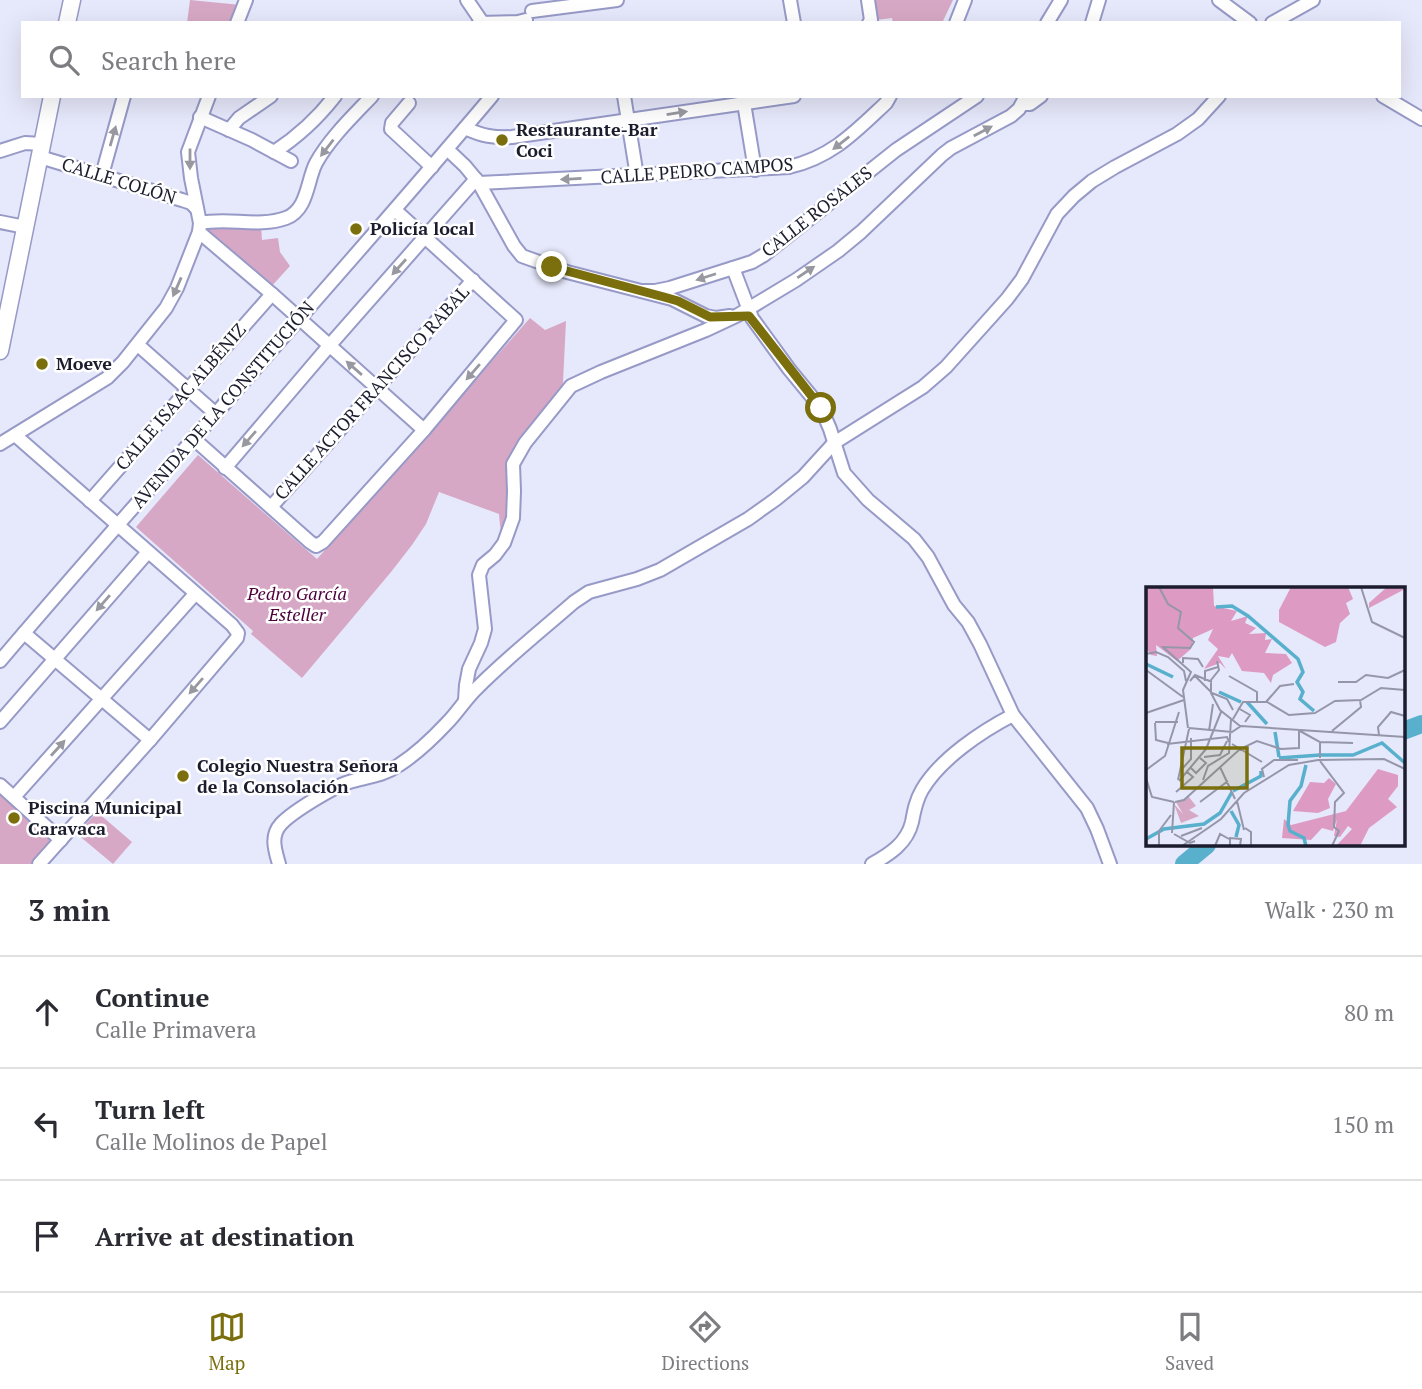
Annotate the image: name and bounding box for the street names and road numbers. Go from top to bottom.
street label: CALLE COLÓN [59,151,179,209]
street label: CALLE PEDRO CAMPOS [600,151,794,189]
street label: CALLE ROSALES [756,160,877,262]
street label: CALLE ACTOR FRANCISCO RABAL [269,280,474,504]
street label: AVENIDA DE LA CONSTITUCIÓN [126,296,319,513]
street label: CALLE ISAAC ALBÉNIZ [110,318,251,475]

